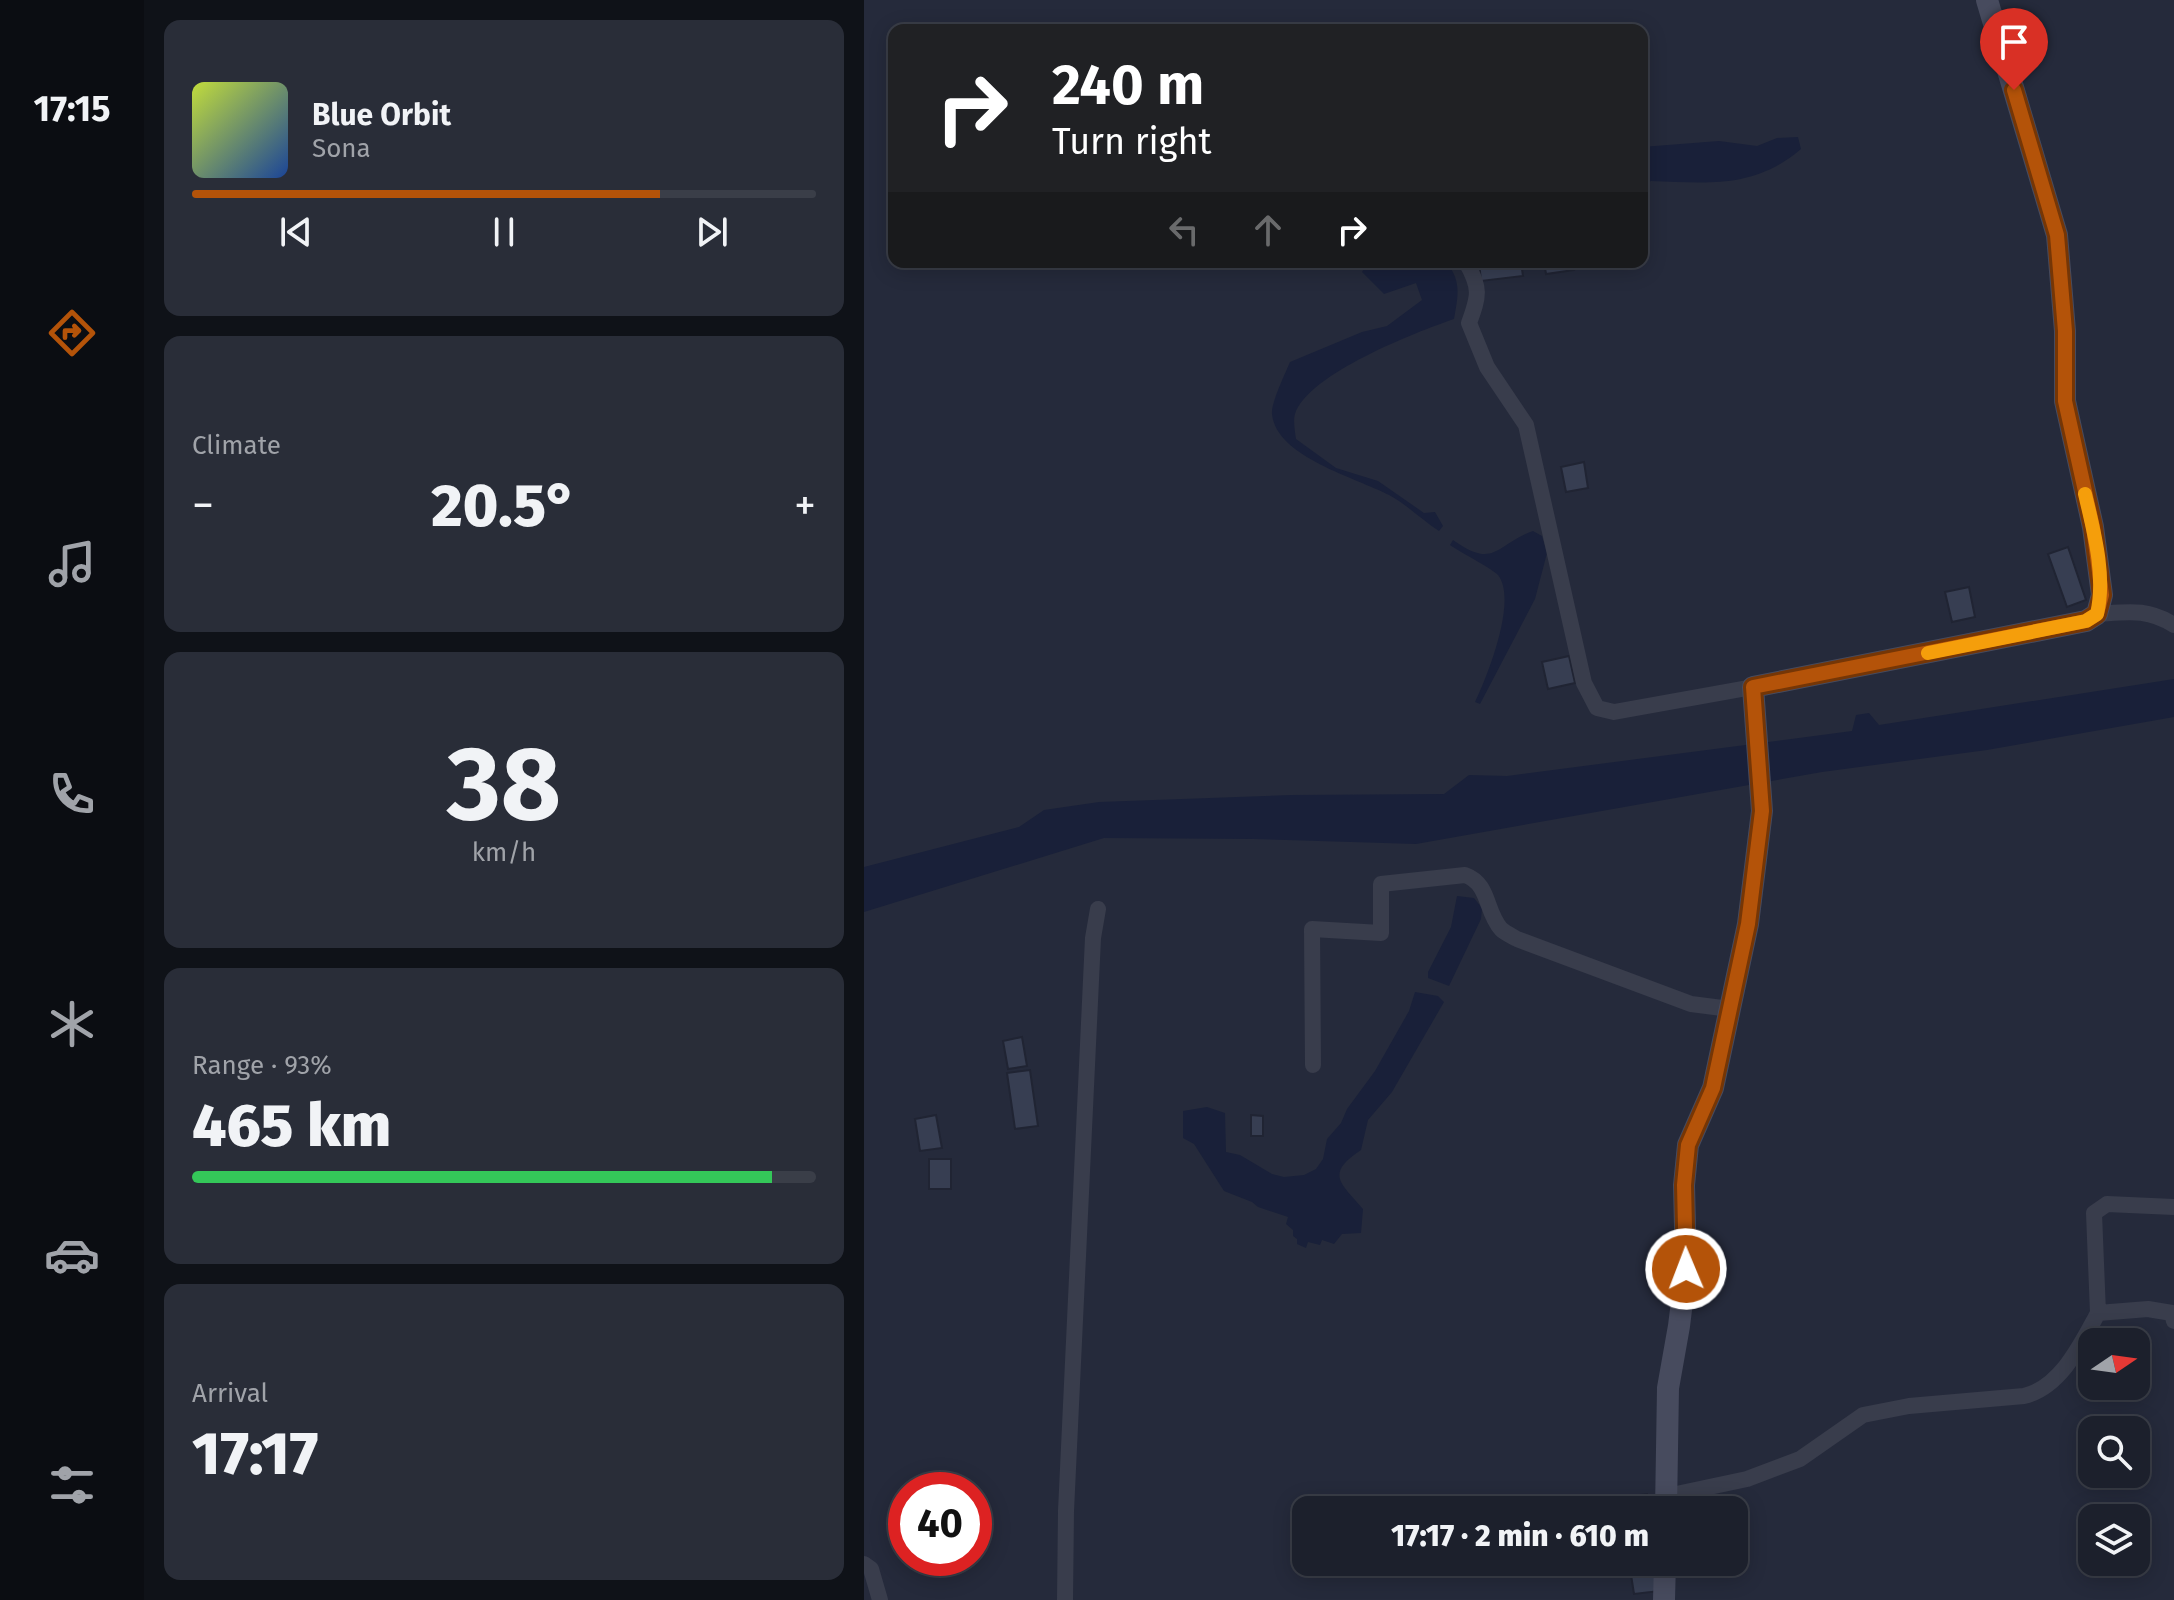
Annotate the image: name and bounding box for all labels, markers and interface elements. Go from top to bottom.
pin [1980,8,2048,90]
icon: arrive [1992,20,2036,64]
text: 240 m [1052,52,1204,119]
icon: right [920,56,1024,160]
text: 17:15 [34,87,110,131]
text: Blue Orbit [312,97,451,133]
text: Turn right [1052,120,1212,164]
text: Sona [312,133,371,164]
icon: left [1162,208,1206,252]
icon: ahead [1246,208,1290,252]
icon: right [1330,208,1374,252]
icon: previous [274,210,318,254]
icon: pause [482,210,526,254]
icon: next [690,210,734,254]
icon: directions [44,305,100,361]
text: Climate [192,430,281,461]
text: 20.5° [431,470,577,542]
text: − [192,479,214,532]
text: + [794,479,816,532]
icon: music [44,536,100,592]
text: 38 [447,722,561,847]
icon: phone [44,766,100,822]
text: km/h [472,837,536,868]
icon: climate [44,996,100,1052]
text: Range · 93% [192,1050,332,1081]
text: 465 km [192,1090,391,1162]
icon: car [44,1227,100,1283]
position arrow [1644,1227,1728,1311]
north arrow [2078,1328,2150,1400]
map controls [2078,1328,2150,1576]
text: Arrival [192,1378,268,1409]
button: search [2078,1416,2150,1488]
text: 17:17 [192,1418,318,1490]
icon: filters [44,1457,100,1513]
speed limit sign: 40 [888,1472,992,1576]
button: layers [2078,1504,2150,1576]
text: 17:17 · 2 min · 610 m [1391,1518,1649,1554]

